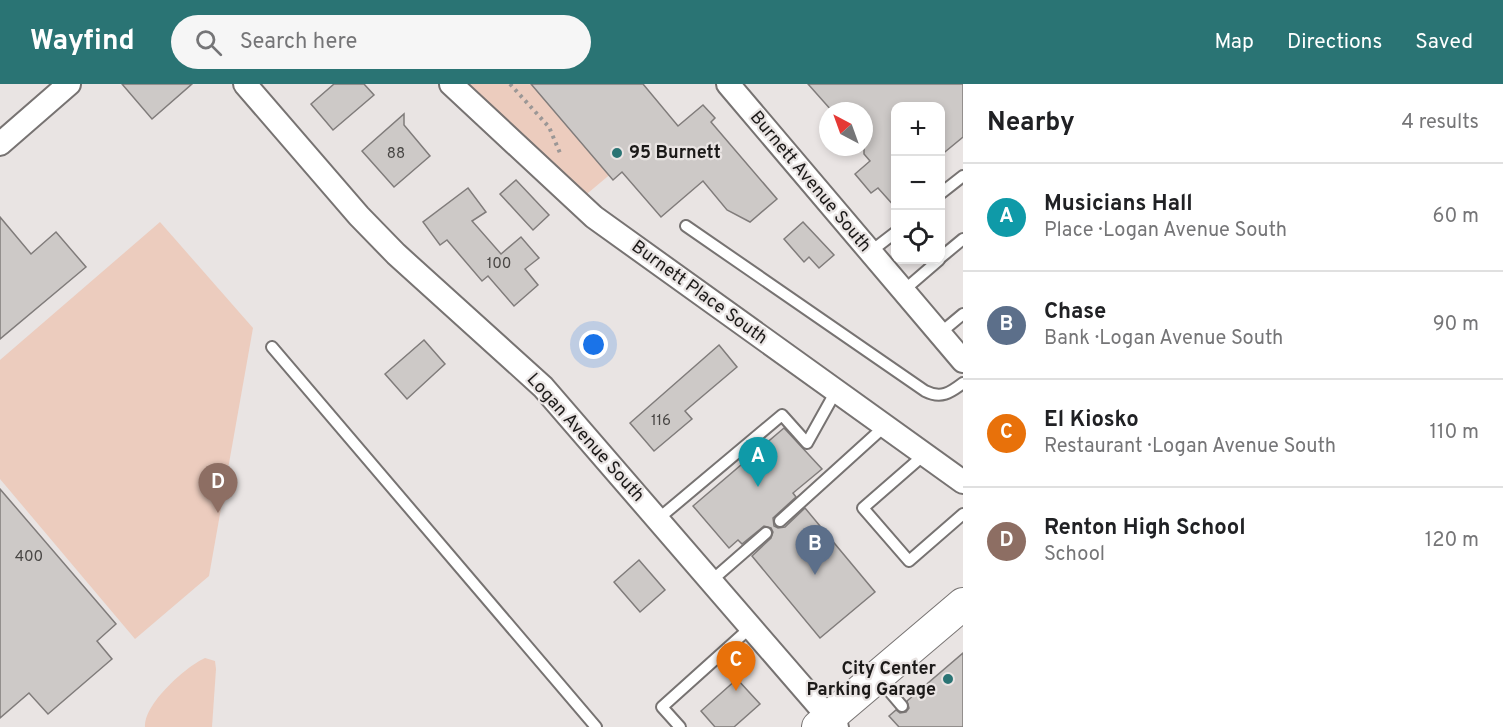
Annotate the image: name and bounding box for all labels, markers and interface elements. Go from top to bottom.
search box [171,15,591,69]
text: Wayfind [30,24,135,60]
icon: search [192,26,225,59]
text: Search here [240,29,357,56]
text: Map [1214,29,1254,56]
text: Directions [1287,29,1382,56]
text: Saved [1415,29,1473,56]
north arrow [819,102,873,156]
map controls [891,102,945,264]
button: + [891,102,945,156]
street label: Burnett Avenue South [744,107,876,257]
text: Nearby [987,107,1075,140]
text: 4 results [1402,110,1479,136]
place label: 95 Burnett [629,142,721,165]
house number: 88 [387,145,405,164]
marker: 95 Burnett [610,146,624,160]
button: − [891,156,945,210]
text: Musicians Hall [1044,191,1193,218]
text: A [999,204,1014,230]
text: 60 m [1433,204,1479,230]
button: locate [891,210,945,264]
text: Place · Logan Avenue South [1044,218,1287,244]
street label: Burnett Place South [626,236,772,350]
house number: 100 [487,255,511,274]
text: Chase [1044,299,1106,326]
text: B [1000,312,1013,338]
text: 90 m [1433,312,1479,338]
text: Bank · Logan Avenue South [1044,326,1283,352]
your location [579,330,608,359]
street label: Logan Avenue South [521,369,649,507]
text: El Kiosko [1044,407,1139,434]
house number: 116 [651,412,671,431]
text: C [1000,420,1013,446]
text: 110 m [1430,420,1479,446]
text: Restaurant · Logan Avenue South [1044,434,1336,460]
pin: A [738,438,777,487]
pin: D [198,464,238,513]
text: Renton High School [1044,515,1246,542]
pin: B [796,526,834,575]
text: D [999,528,1014,554]
text: 120 m [1425,528,1479,554]
text: School [1044,542,1105,568]
house number: 400 [15,548,43,567]
pin: C [716,642,756,691]
place label: City Center Parking Garage [807,658,937,702]
marker: City Center Parking Garage [941,672,955,686]

